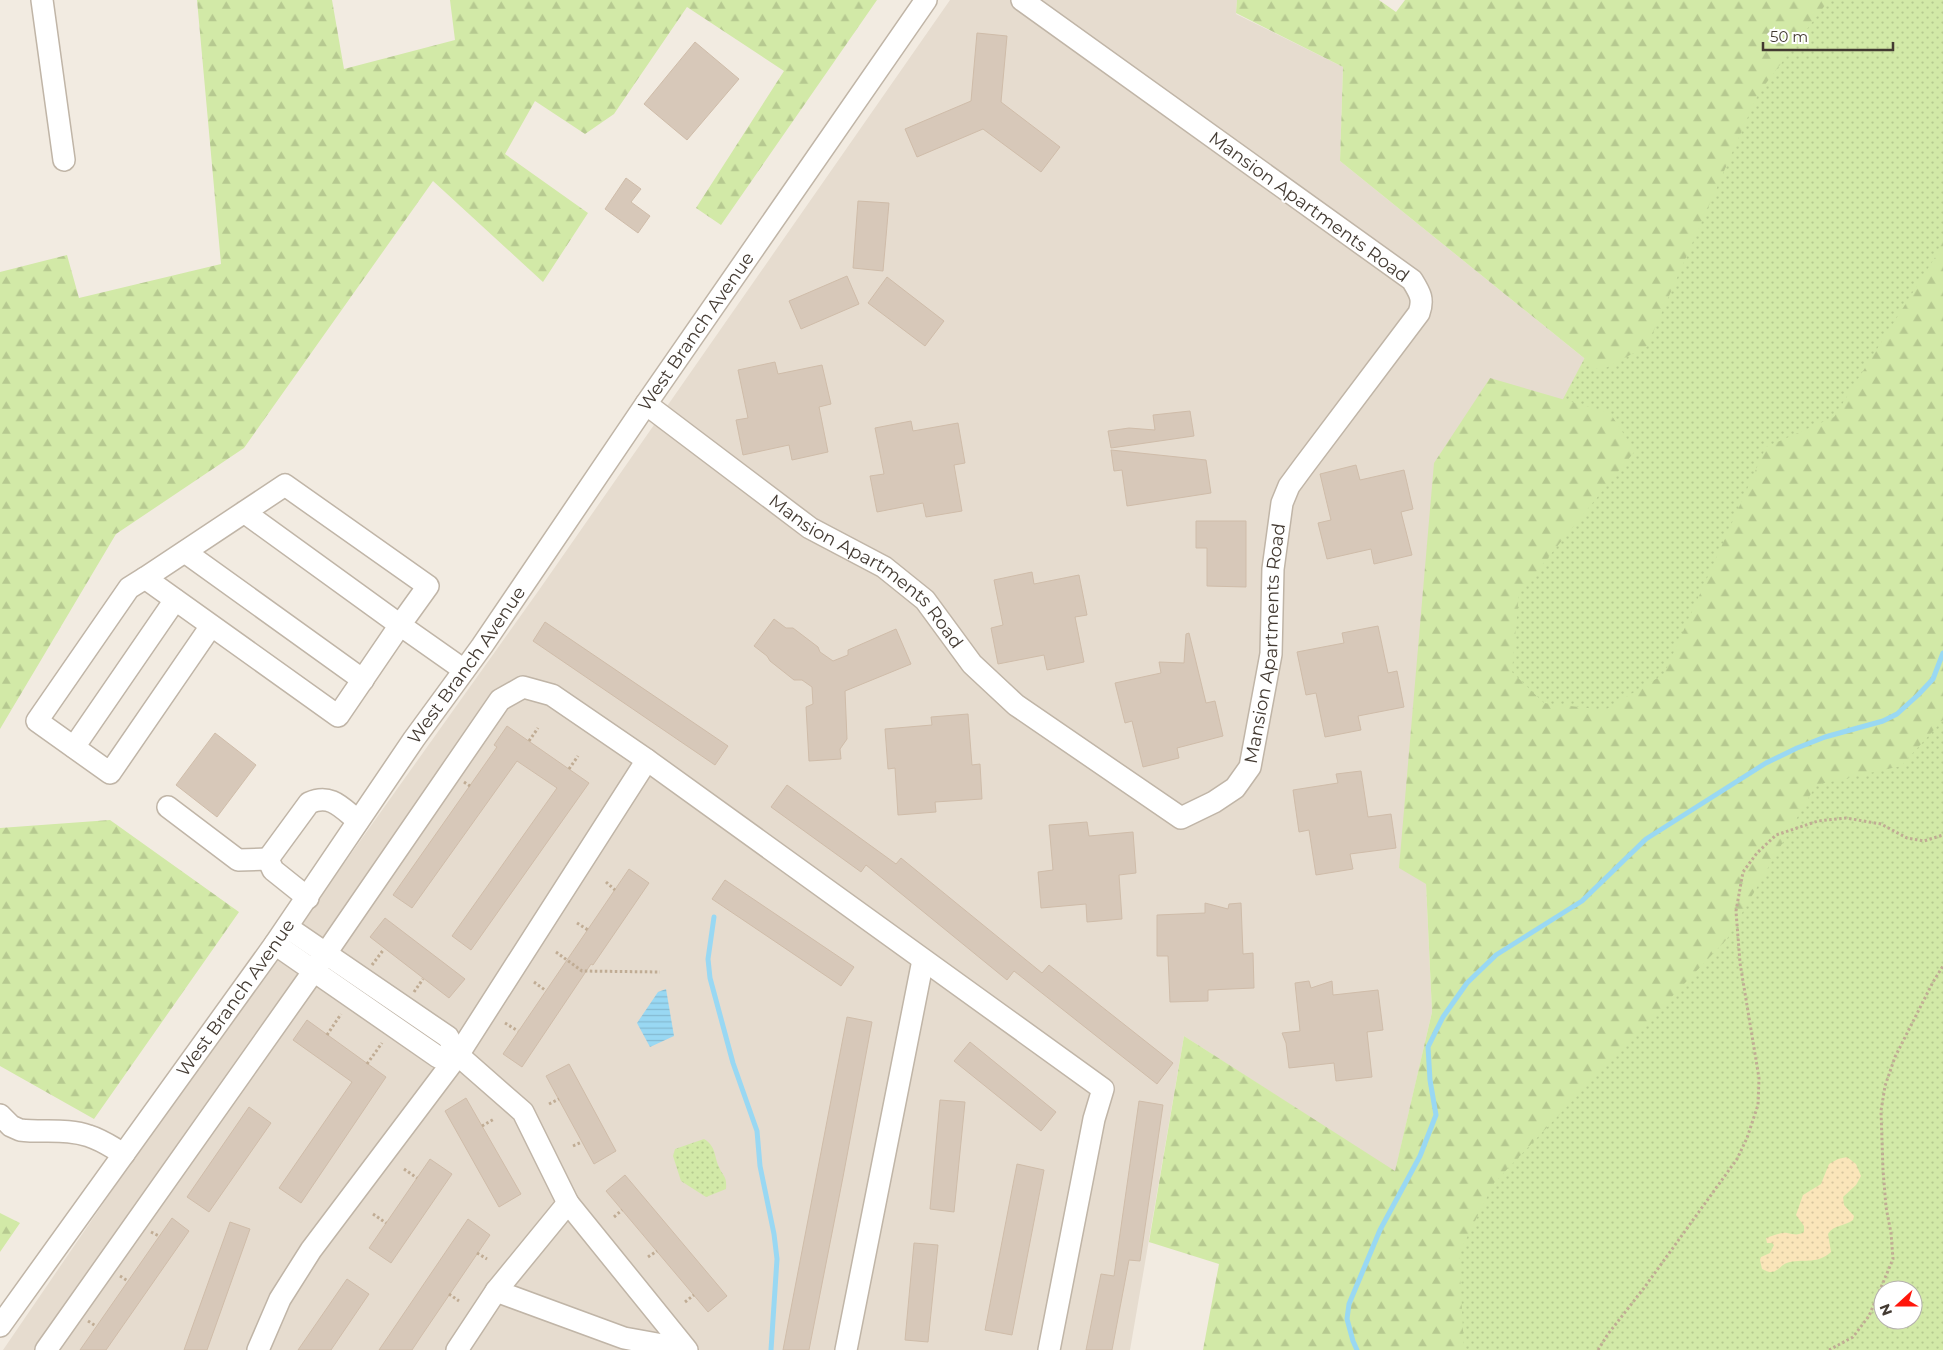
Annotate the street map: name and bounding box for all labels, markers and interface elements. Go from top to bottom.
scale bar [1763,20,1893,52]
text: 50 m [1770,27,1808,46]
street label: Mansion Apartments Road [1205,127,1413,287]
street label: West Branch Avenue [633,248,759,415]
street label: Mansion Apartments Road [764,490,968,653]
street label: Mansion Apartments Road [1240,522,1290,765]
street label: West Branch Avenue [403,582,530,748]
street label: West Branch Avenue [172,915,300,1081]
north arrow [1873,1280,1923,1330]
text: N [1875,1301,1896,1318]

